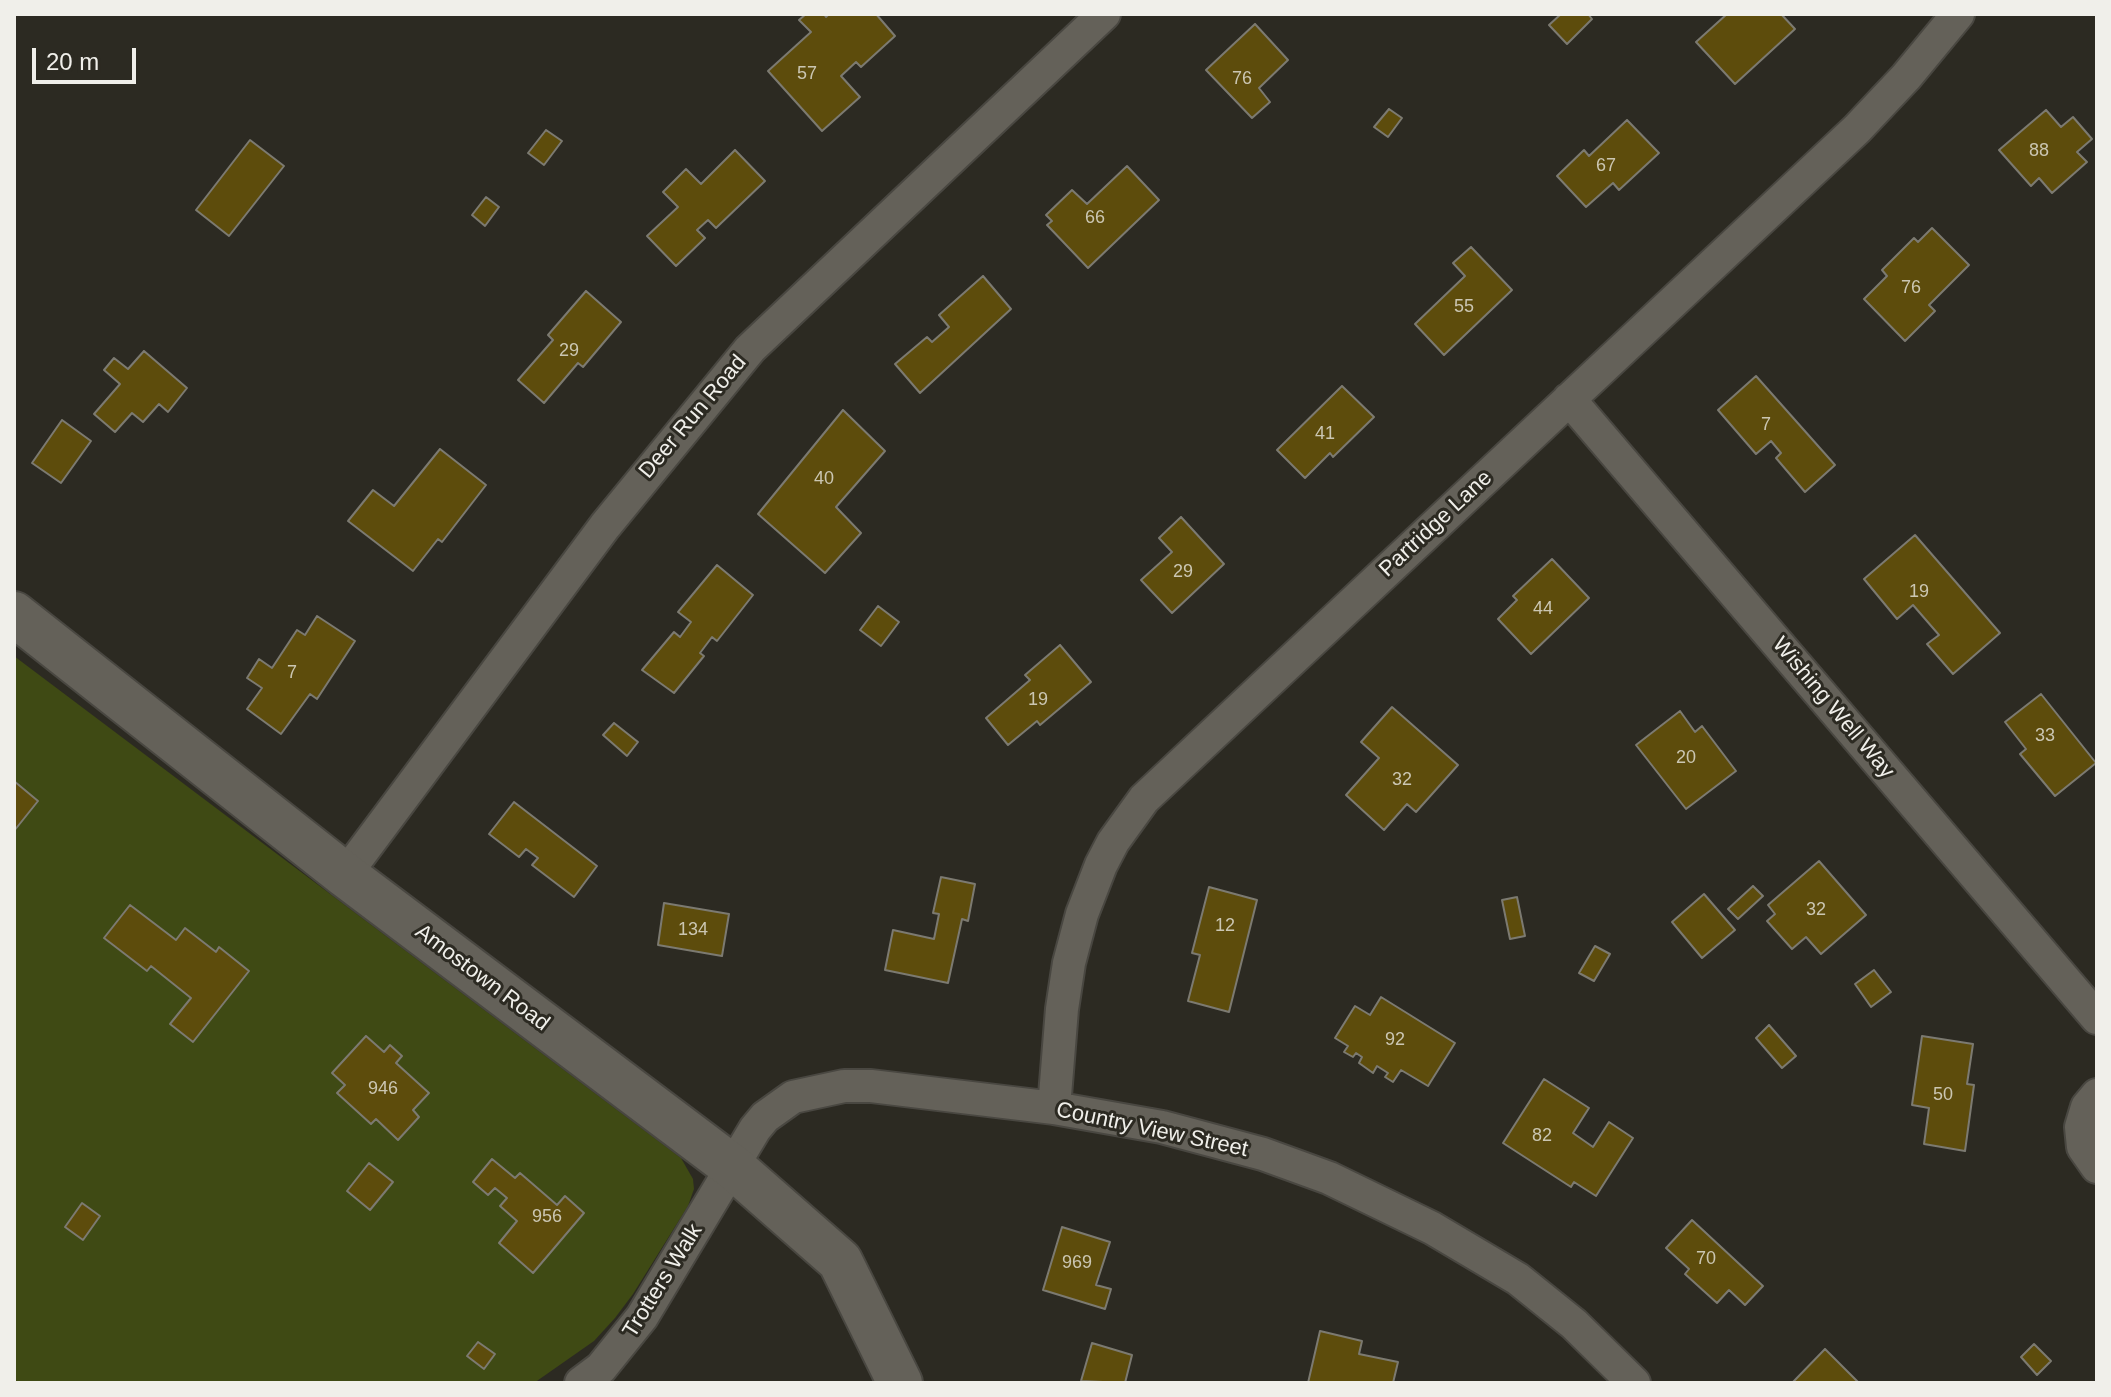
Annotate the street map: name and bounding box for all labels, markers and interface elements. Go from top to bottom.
scale bar [36,32,140,82]
text: 20 m [46,48,99,75]
house number: 57 [797,63,817,85]
house number: 76 [1232,68,1252,90]
house number: 88 [2029,140,2049,162]
house number: 67 [1596,155,1616,177]
house number: 66 [1085,207,1105,229]
house number: 76 [1901,277,1921,299]
house number: 55 [1454,296,1474,318]
house number: 29 [559,340,579,362]
street label: Deer Run Road [634,350,752,484]
house number: 7 [1761,414,1771,436]
house number: 41 [1315,423,1335,445]
street label: Partridge Lane [1374,465,1498,583]
house number: 40 [814,468,834,490]
house number: 29 [1173,561,1193,583]
house number: 19 [1909,581,1929,603]
house number: 44 [1533,598,1553,620]
street label: Wishing Well Way [1766,632,1900,784]
house number: 7 [287,662,297,684]
house number: 19 [1028,689,1048,711]
house number: 33 [2035,725,2055,747]
house number: 20 [1676,747,1696,769]
house number: 32 [1392,769,1412,791]
house number: 32 [1806,899,1826,921]
house number: 12 [1215,915,1235,937]
street label: Amostown Road [410,919,554,1037]
house number: 134 [678,919,708,941]
house number: 92 [1385,1029,1405,1051]
house number: 946 [368,1078,398,1100]
house number: 50 [1933,1084,1953,1106]
street label: Country View Street [1054,1097,1250,1163]
house number: 82 [1532,1125,1552,1147]
house number: 956 [532,1206,562,1228]
street label: Trotters Walk [618,1219,708,1343]
house number: 70 [1696,1248,1716,1270]
house number: 969 [1062,1252,1092,1274]

